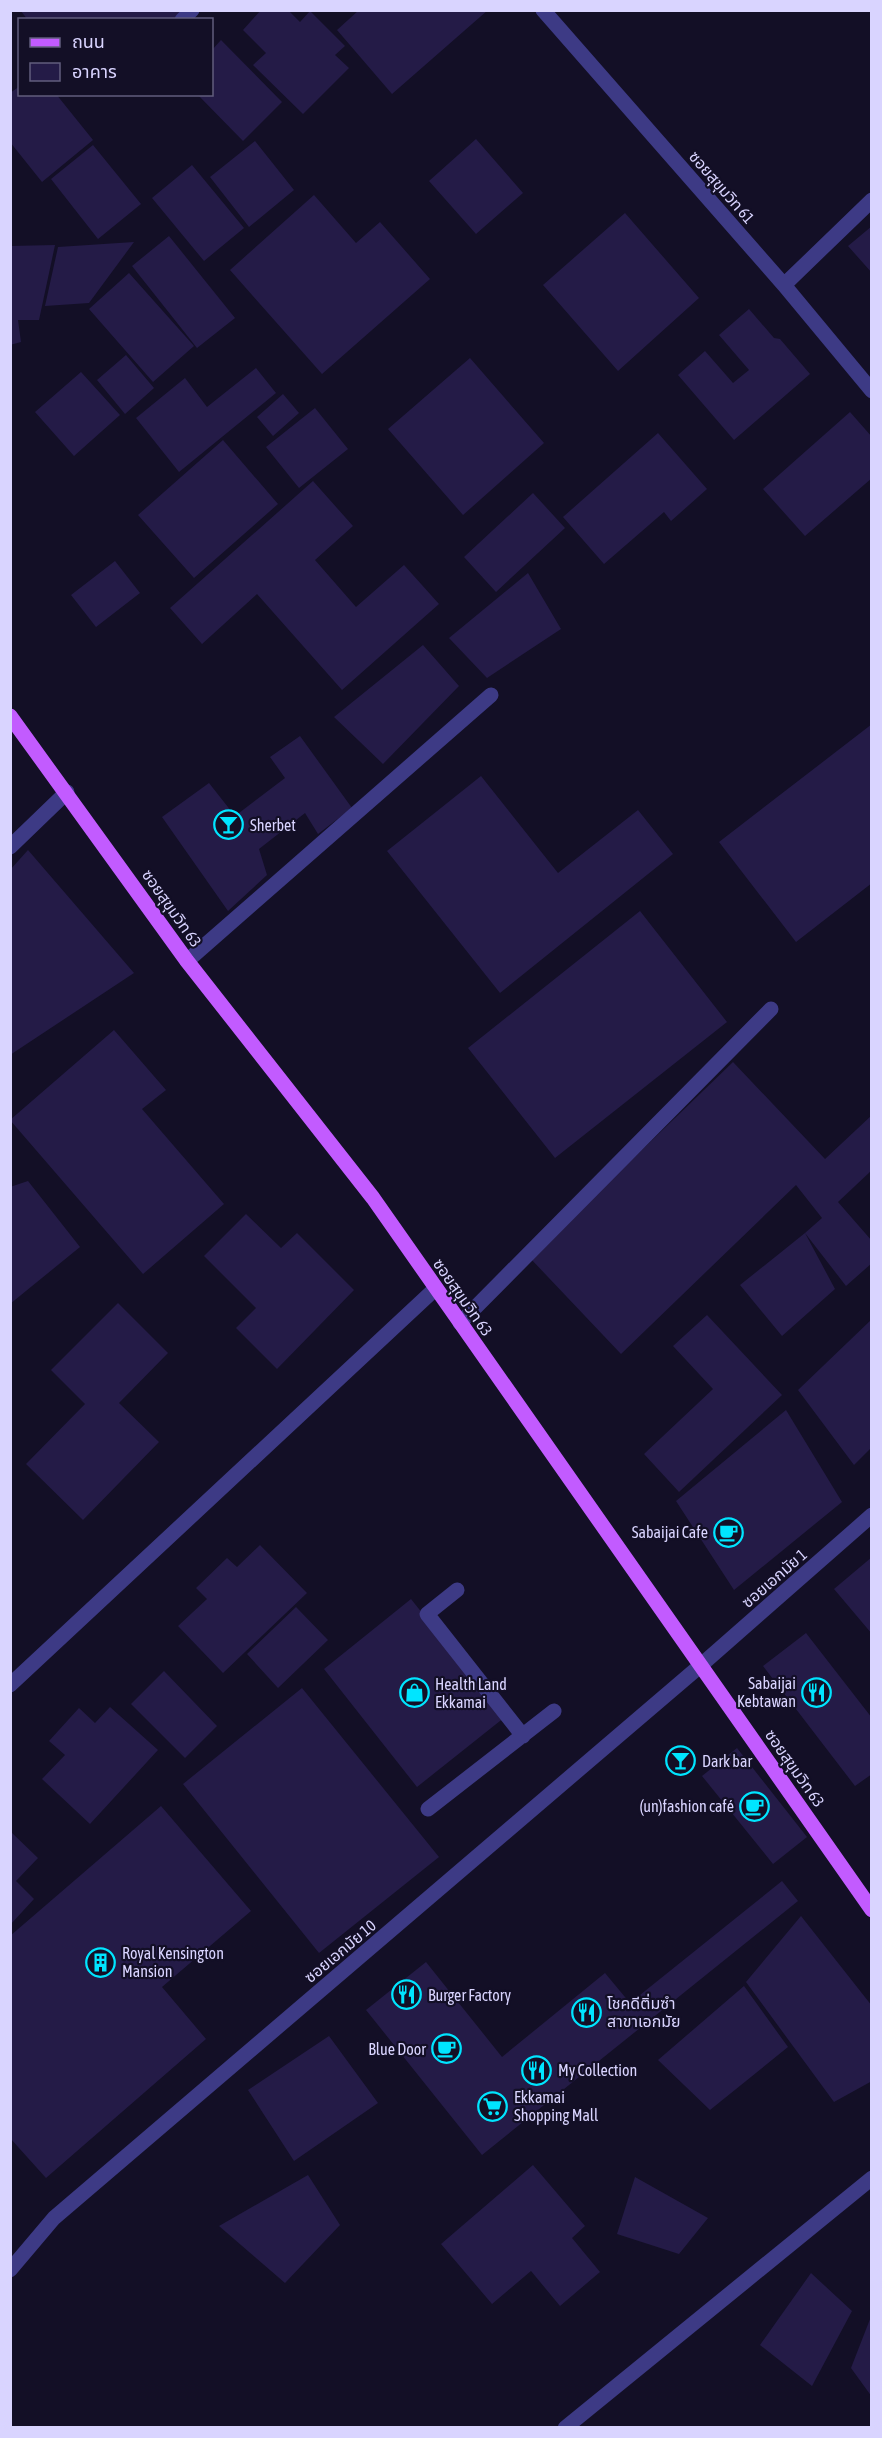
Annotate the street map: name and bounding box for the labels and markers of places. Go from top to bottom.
bar icon: Sherbet [213,809,245,841]
place label: Sherbet [250,816,296,834]
cafe icon: Sabaijai Cafe [713,1516,745,1548]
place label: Sabaijai Cafe [632,1523,708,1542]
place label: Sabaijai Kebtawan [737,1674,796,1710]
place label: Health Land Ekkamai [435,1675,507,1711]
restaurant icon: Sabaijai Kebtawan [801,1676,833,1708]
shop icon: Health Land Ekkamai [398,1677,430,1709]
bar icon: Dark bar [665,1745,697,1777]
place label: Dark bar [702,1752,752,1770]
cafe icon: (un)fashion café [739,1790,771,1822]
place label: (un)fashion café [639,1797,734,1816]
place label: Royal Kensington Mansion [122,1944,224,1980]
building icon: Royal Kensington Mansion [85,1946,117,1978]
restaurant icon: Burger Factory [391,1979,423,2011]
place label: Burger Factory [428,1986,511,2005]
place label: โชคดีติ่มซำ สาขาเอกมัย [607,1993,681,2030]
restaurant icon: โชคดีติ่มซำ สาขาเอกมัย [570,1996,602,2028]
cafe icon: Blue Door [431,2033,463,2065]
place label: Blue Door [368,2040,426,2058]
restaurant icon: My Collection [521,2054,553,2086]
place label: My Collection [558,2061,637,2080]
place label: Ekkamai Shopping Mall [514,2088,599,2125]
supermarket icon: Ekkamai Shopping Mall [477,2090,509,2122]

